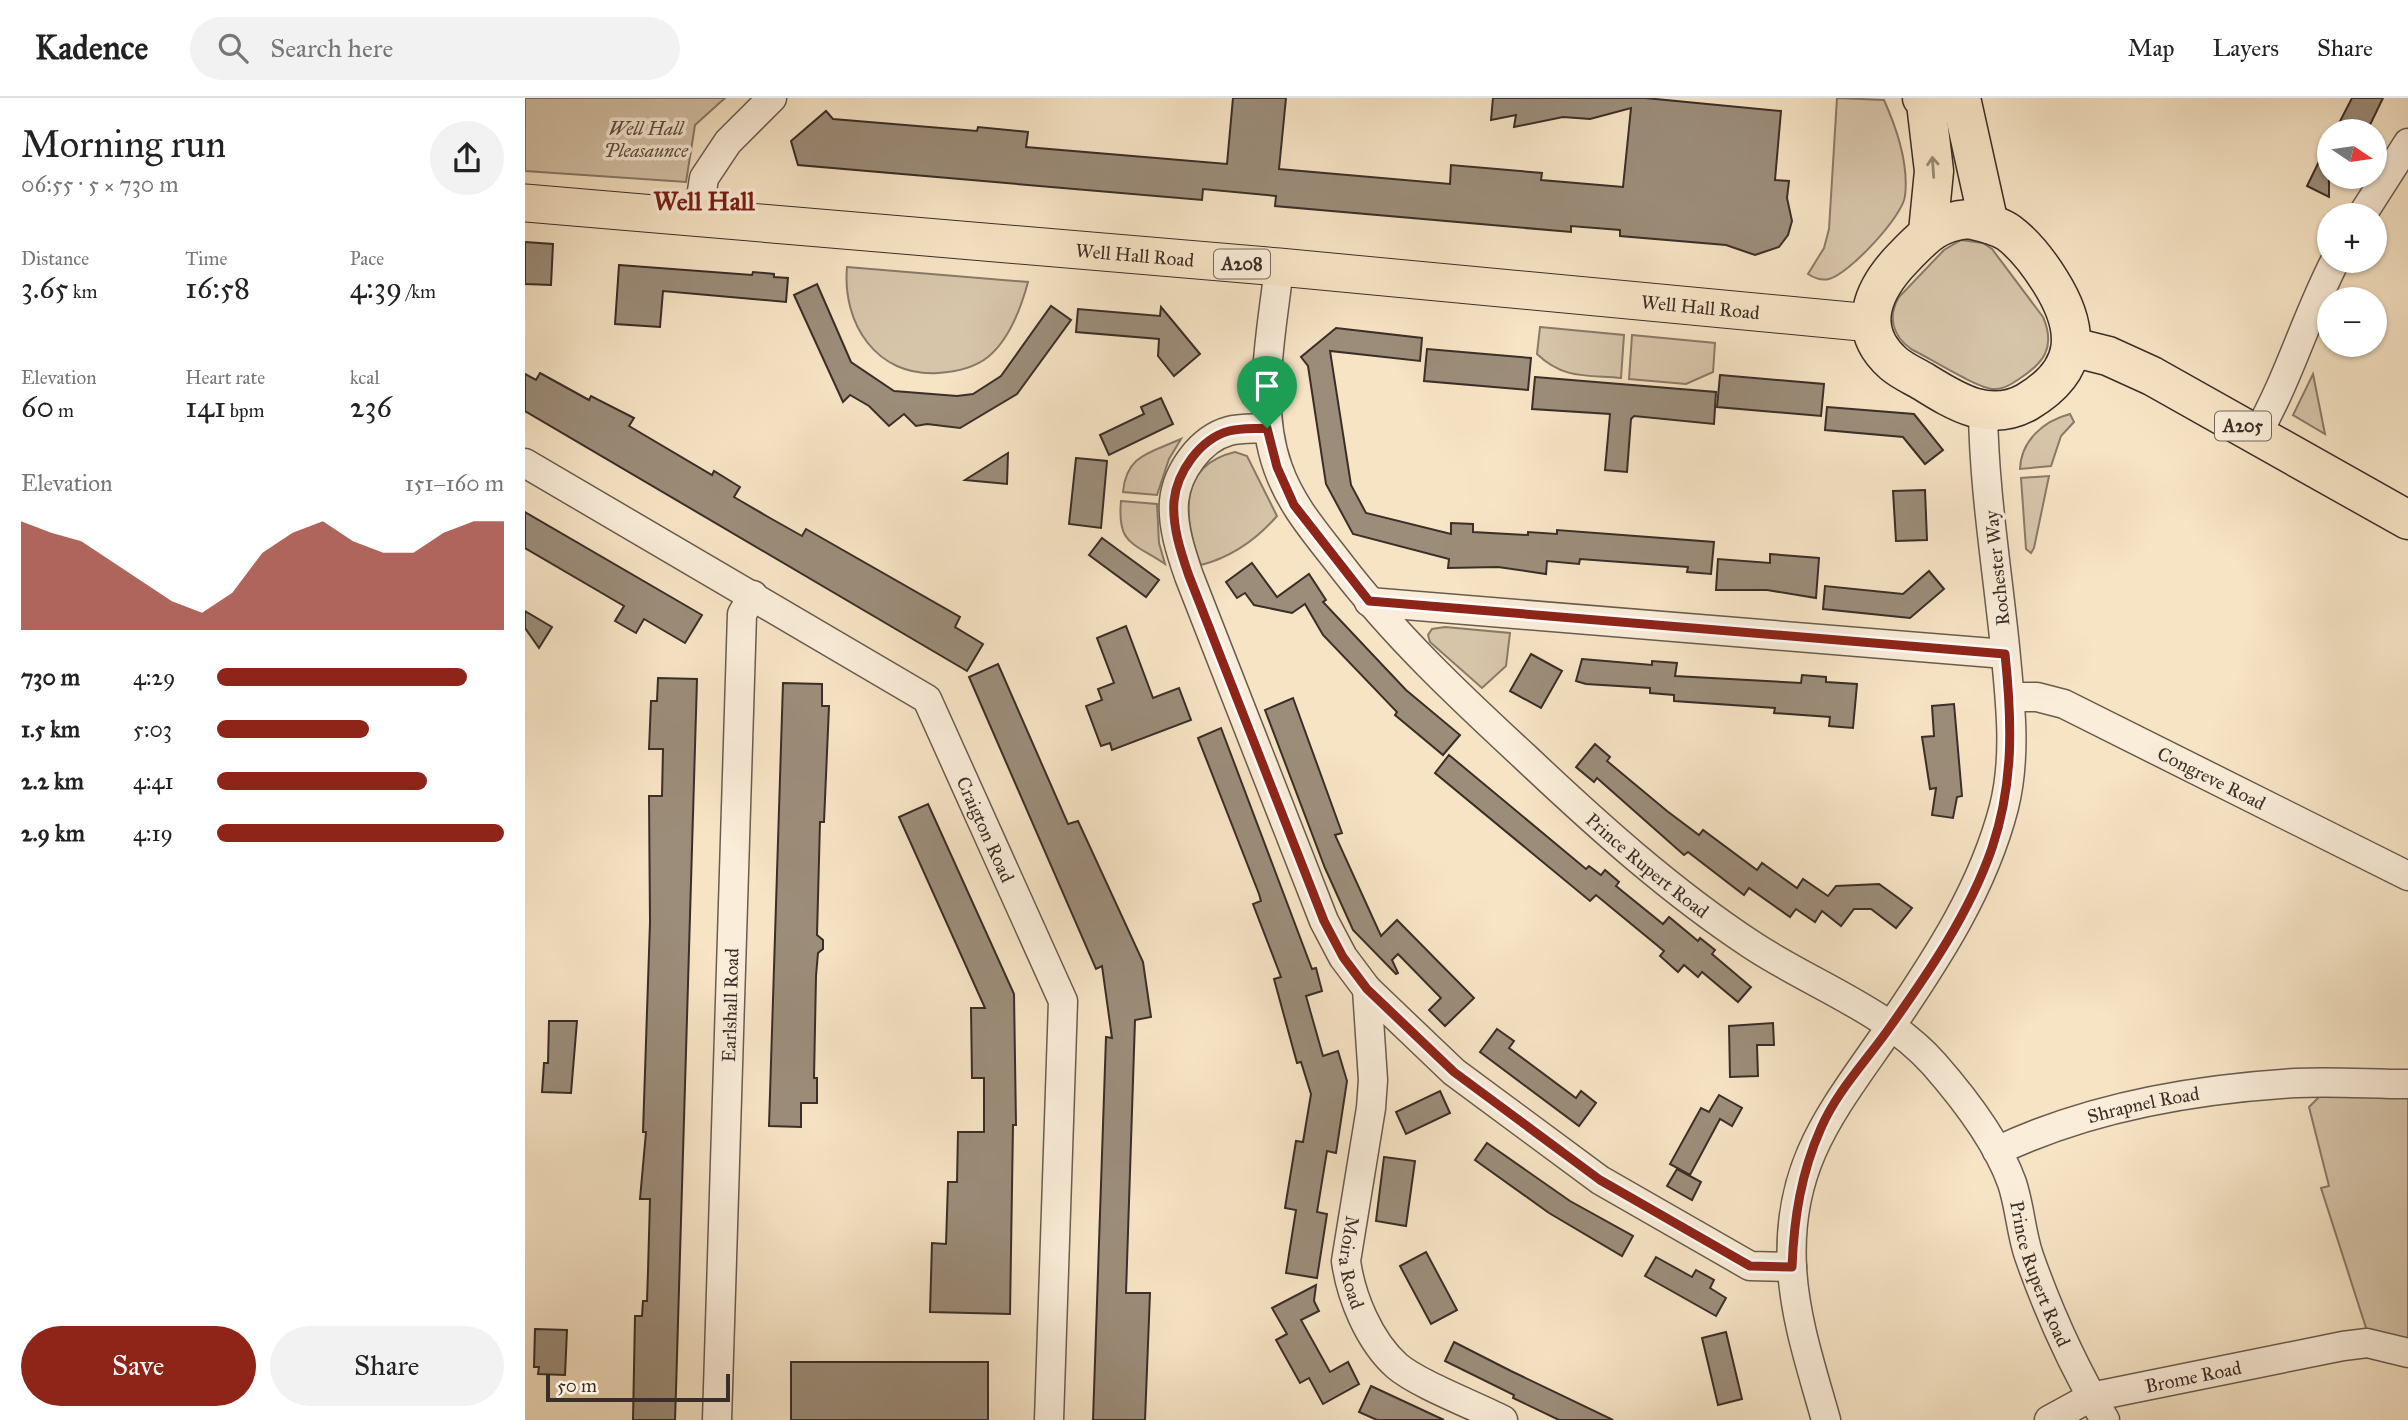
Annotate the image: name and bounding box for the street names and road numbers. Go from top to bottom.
street label: Well Hall Road [1075,238,1195,271]
road number: A208 [1214,250,1270,279]
street label: Well Hall Road [1640,290,1761,324]
road number: A205 [2215,412,2271,440]
street label: Rochester Way [1979,508,2014,627]
street label: Congreve Road [2154,741,2270,815]
street label: Craigton Road [952,773,1020,886]
street label: Prince Rupert Road [1581,808,1714,923]
street label: Earlshall Road [717,947,743,1063]
street label: Shrapnel Road [2084,1081,2201,1128]
street label: Prince Rupert Road [2006,1199,2076,1350]
street label: Moira Road [1334,1214,1370,1312]
street label: Brome Road [2143,1355,2244,1397]

